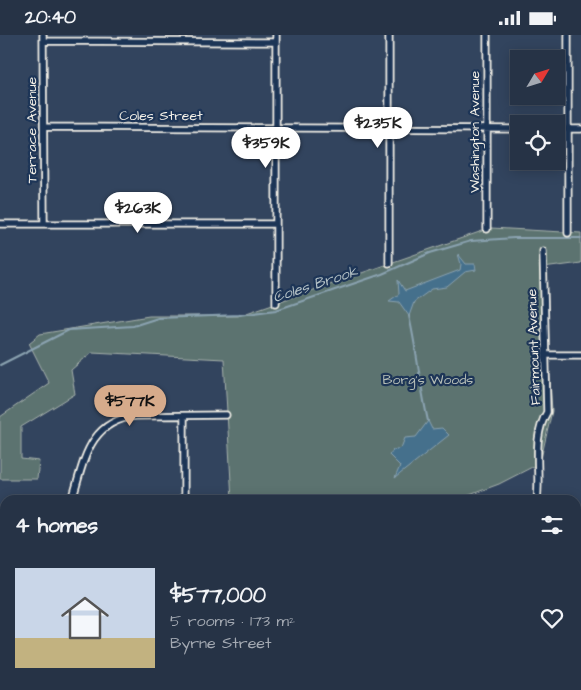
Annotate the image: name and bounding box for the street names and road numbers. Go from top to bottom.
street label: Washington Avenue [465,70,485,193]
street label: Terrace Avenue [22,76,42,183]
street label: Coles Street [119,106,203,126]
street label: Fairmount Avenue [522,288,546,405]

